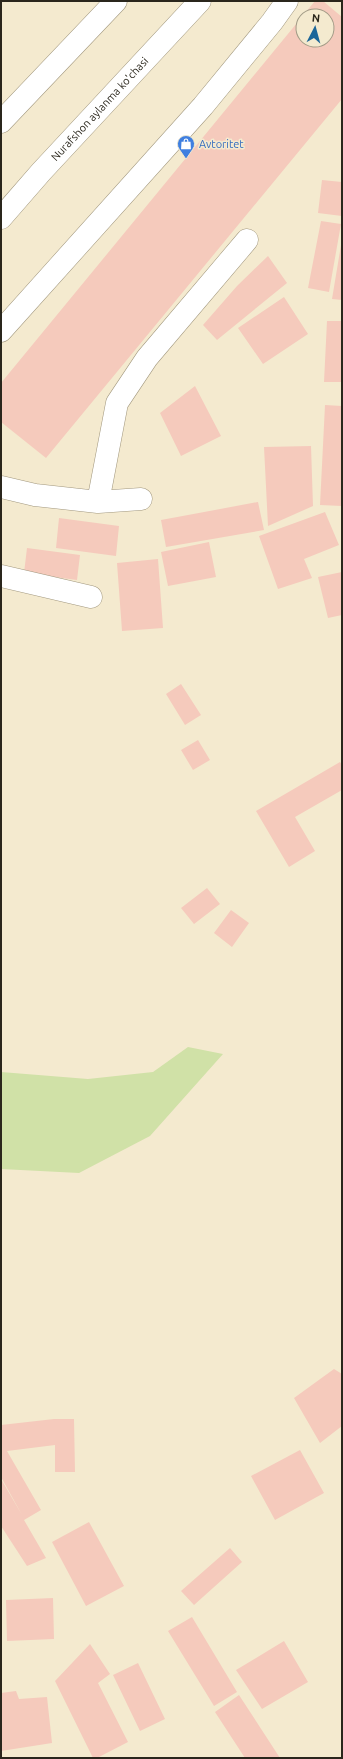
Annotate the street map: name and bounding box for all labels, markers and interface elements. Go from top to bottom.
north arrow [295,8,335,48]
text: N [311,12,321,24]
street label: Nurafshon aylanma ko'chasi [49,55,151,163]
shop icon: Avtoritet [176,134,196,159]
place label: Avtoritet [199,138,244,150]

